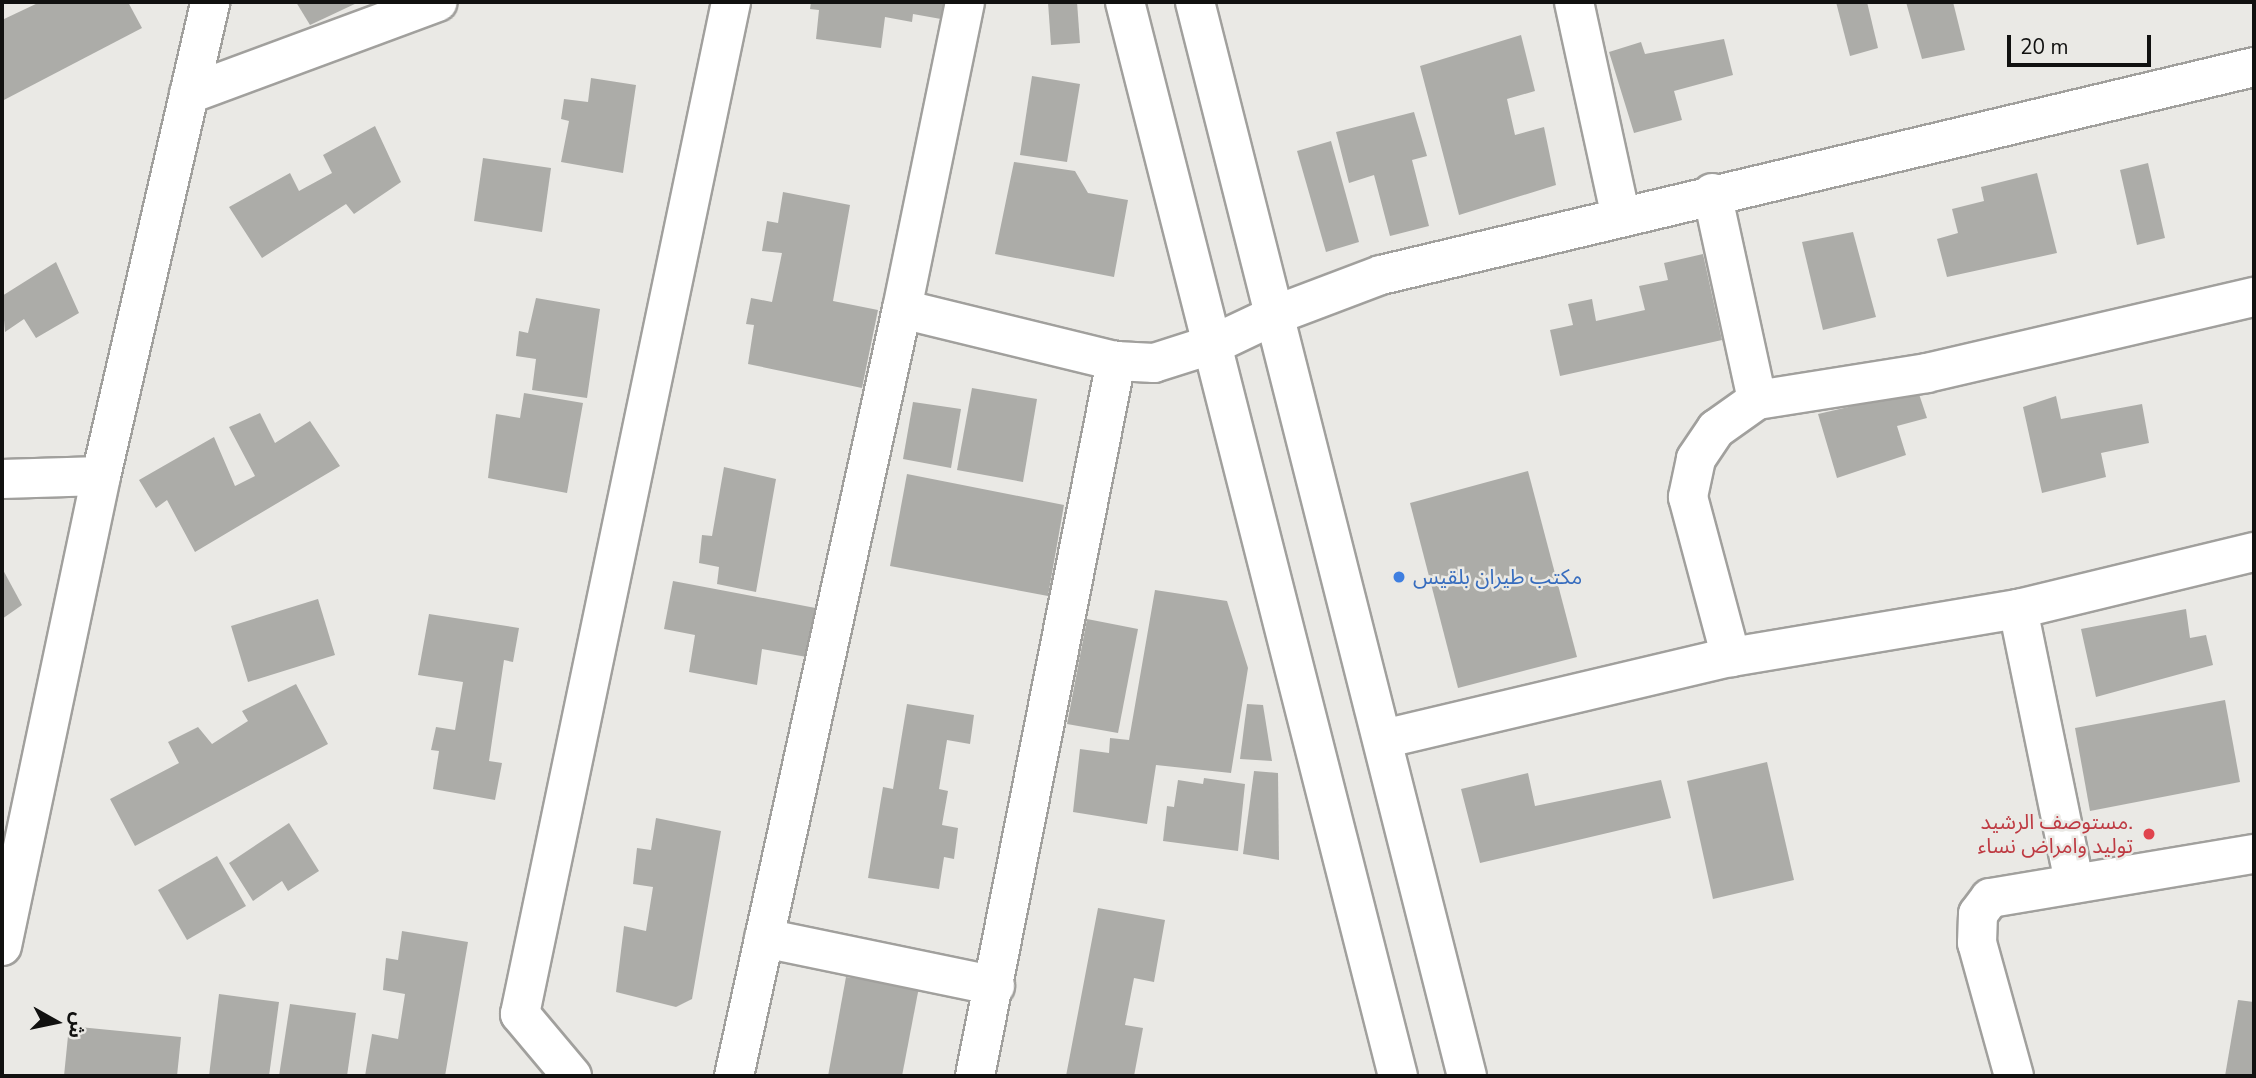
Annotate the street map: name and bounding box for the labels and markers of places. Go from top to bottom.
place label: مكتب طيران بلقيس [1413,564,1582,590]
marker: مكتب طيران بلقيس [1391,569,1407,585]
place label: مستوصف الرشيد. توليد وامراض نساء [1978,809,2133,859]
marker: مستوصف الرشيد. توليد وامراض نساء [2139,824,2159,844]

